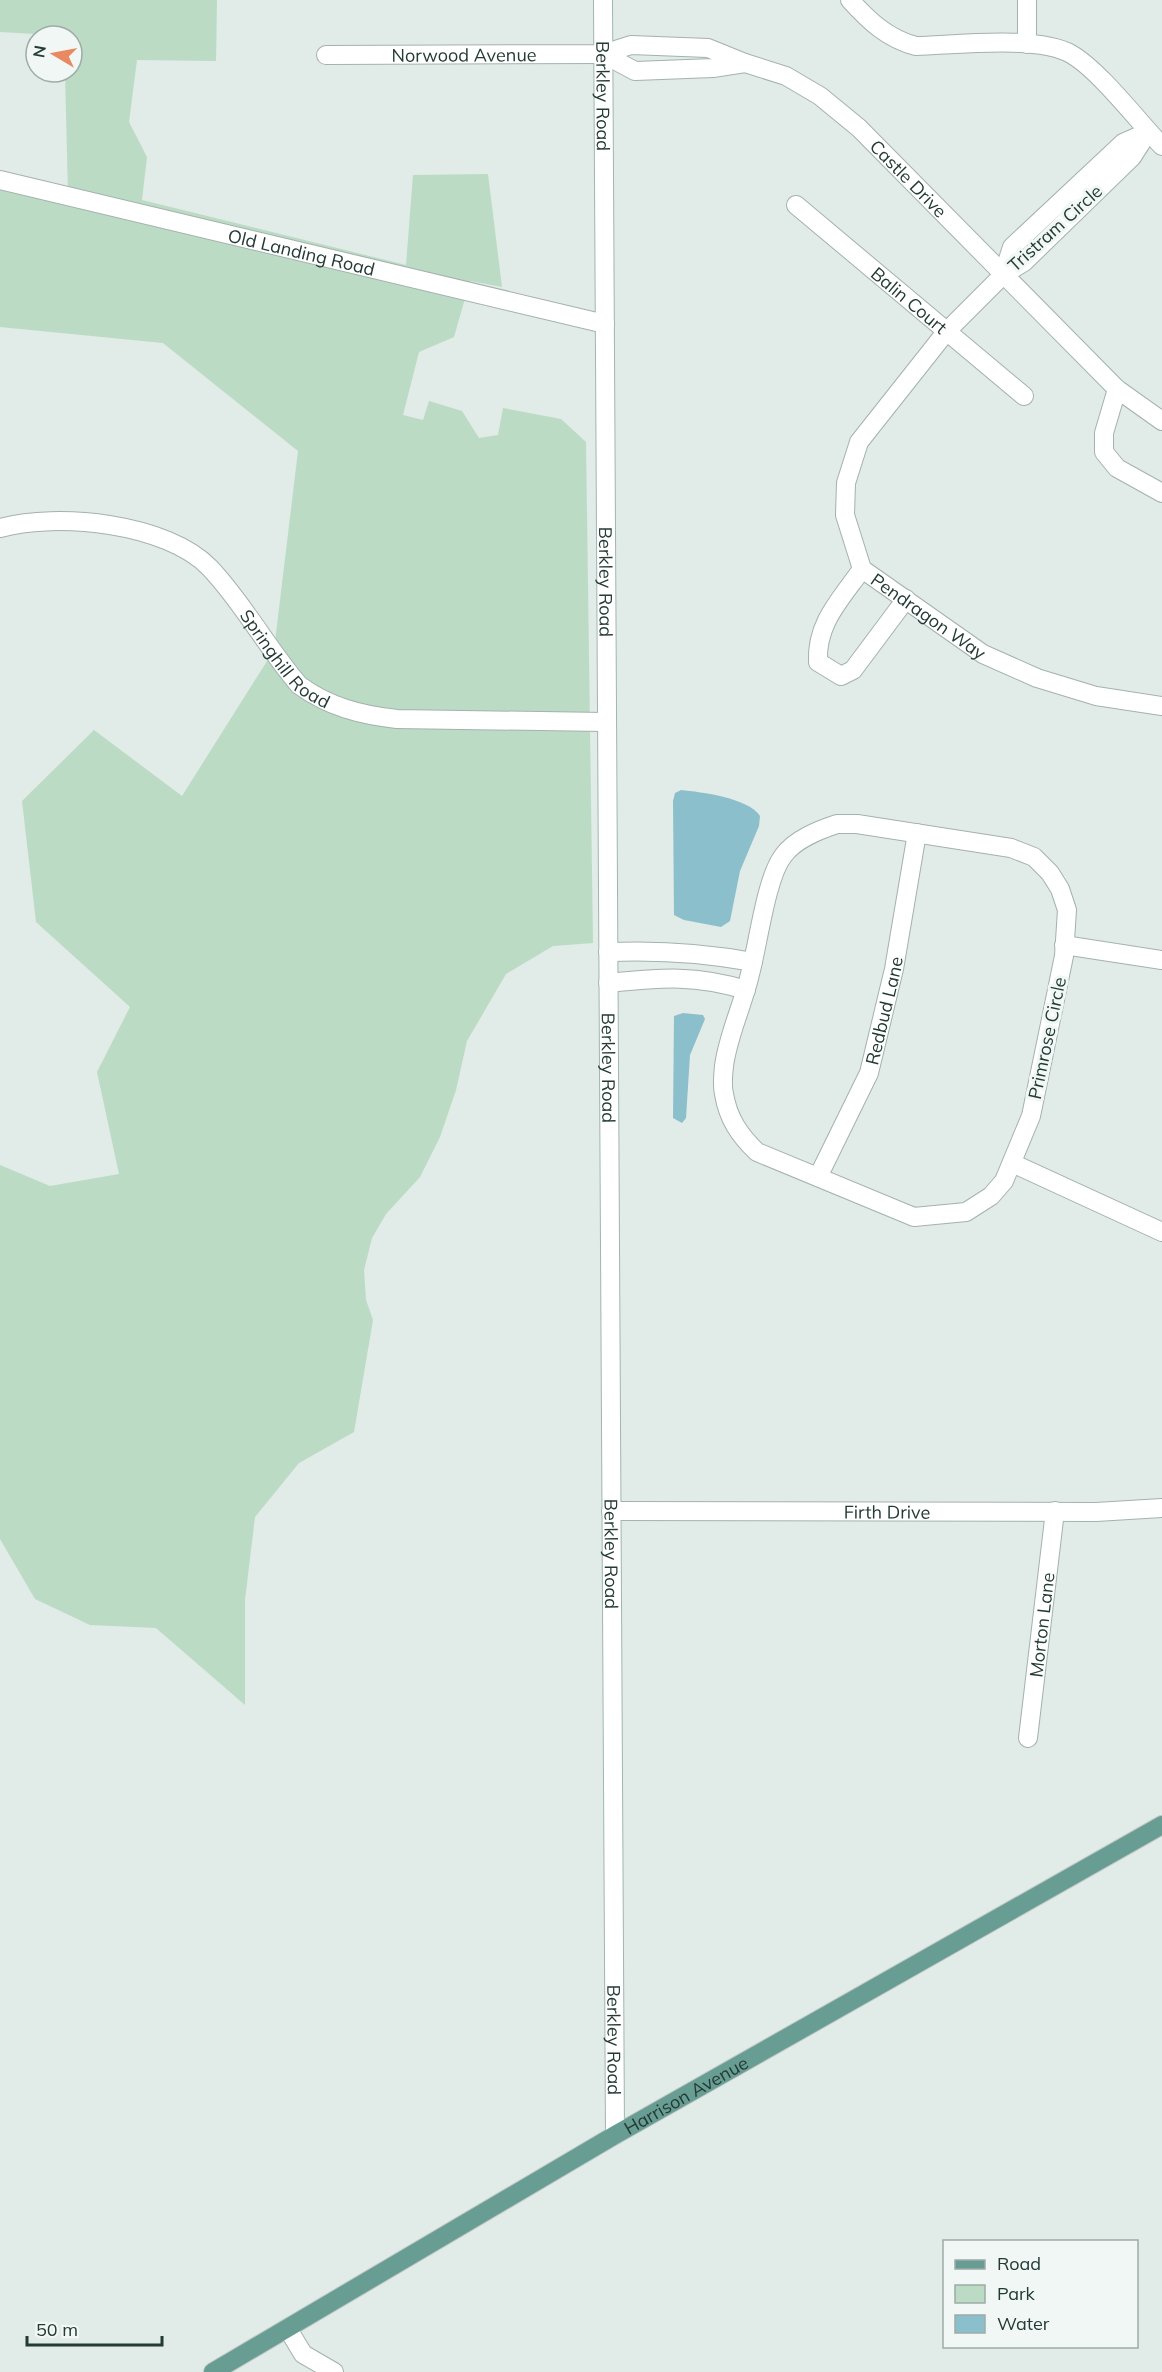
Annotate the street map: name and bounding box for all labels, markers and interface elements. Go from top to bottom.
north arrow [24,24,84,84]
street label: Berkley Road [592,41,615,151]
street label: Norwood Avenue [391,43,537,66]
text: N [28,44,50,59]
street label: Castle Drive [865,135,952,222]
street label: Tristram Circle [1003,180,1107,276]
street label: Old Landing Road [226,223,377,280]
street label: Balin Court [867,261,952,339]
street label: Berkley Road [594,527,618,637]
street label: Pendragon Way [867,568,991,664]
street label: Springhill Road [235,604,334,713]
street label: Redbud Lane [860,955,907,1067]
street label: Primrose Circle [1023,975,1071,1101]
street label: Berkley Road [597,1013,621,1123]
street label: Berkley Road [600,1499,624,1609]
street label: Firth Drive [844,1500,930,1523]
street label: Morton Lane [1024,1571,1059,1679]
street label: Berkley Road [603,1985,626,2095]
street label: Harrison Avenue [620,2051,752,2139]
legend [943,2240,1138,2348]
text: Road [997,2252,1041,2275]
text: Park [997,2282,1036,2305]
scale bar [27,2309,162,2347]
text: Water [997,2312,1050,2335]
text: 50 m [36,2318,78,2341]

